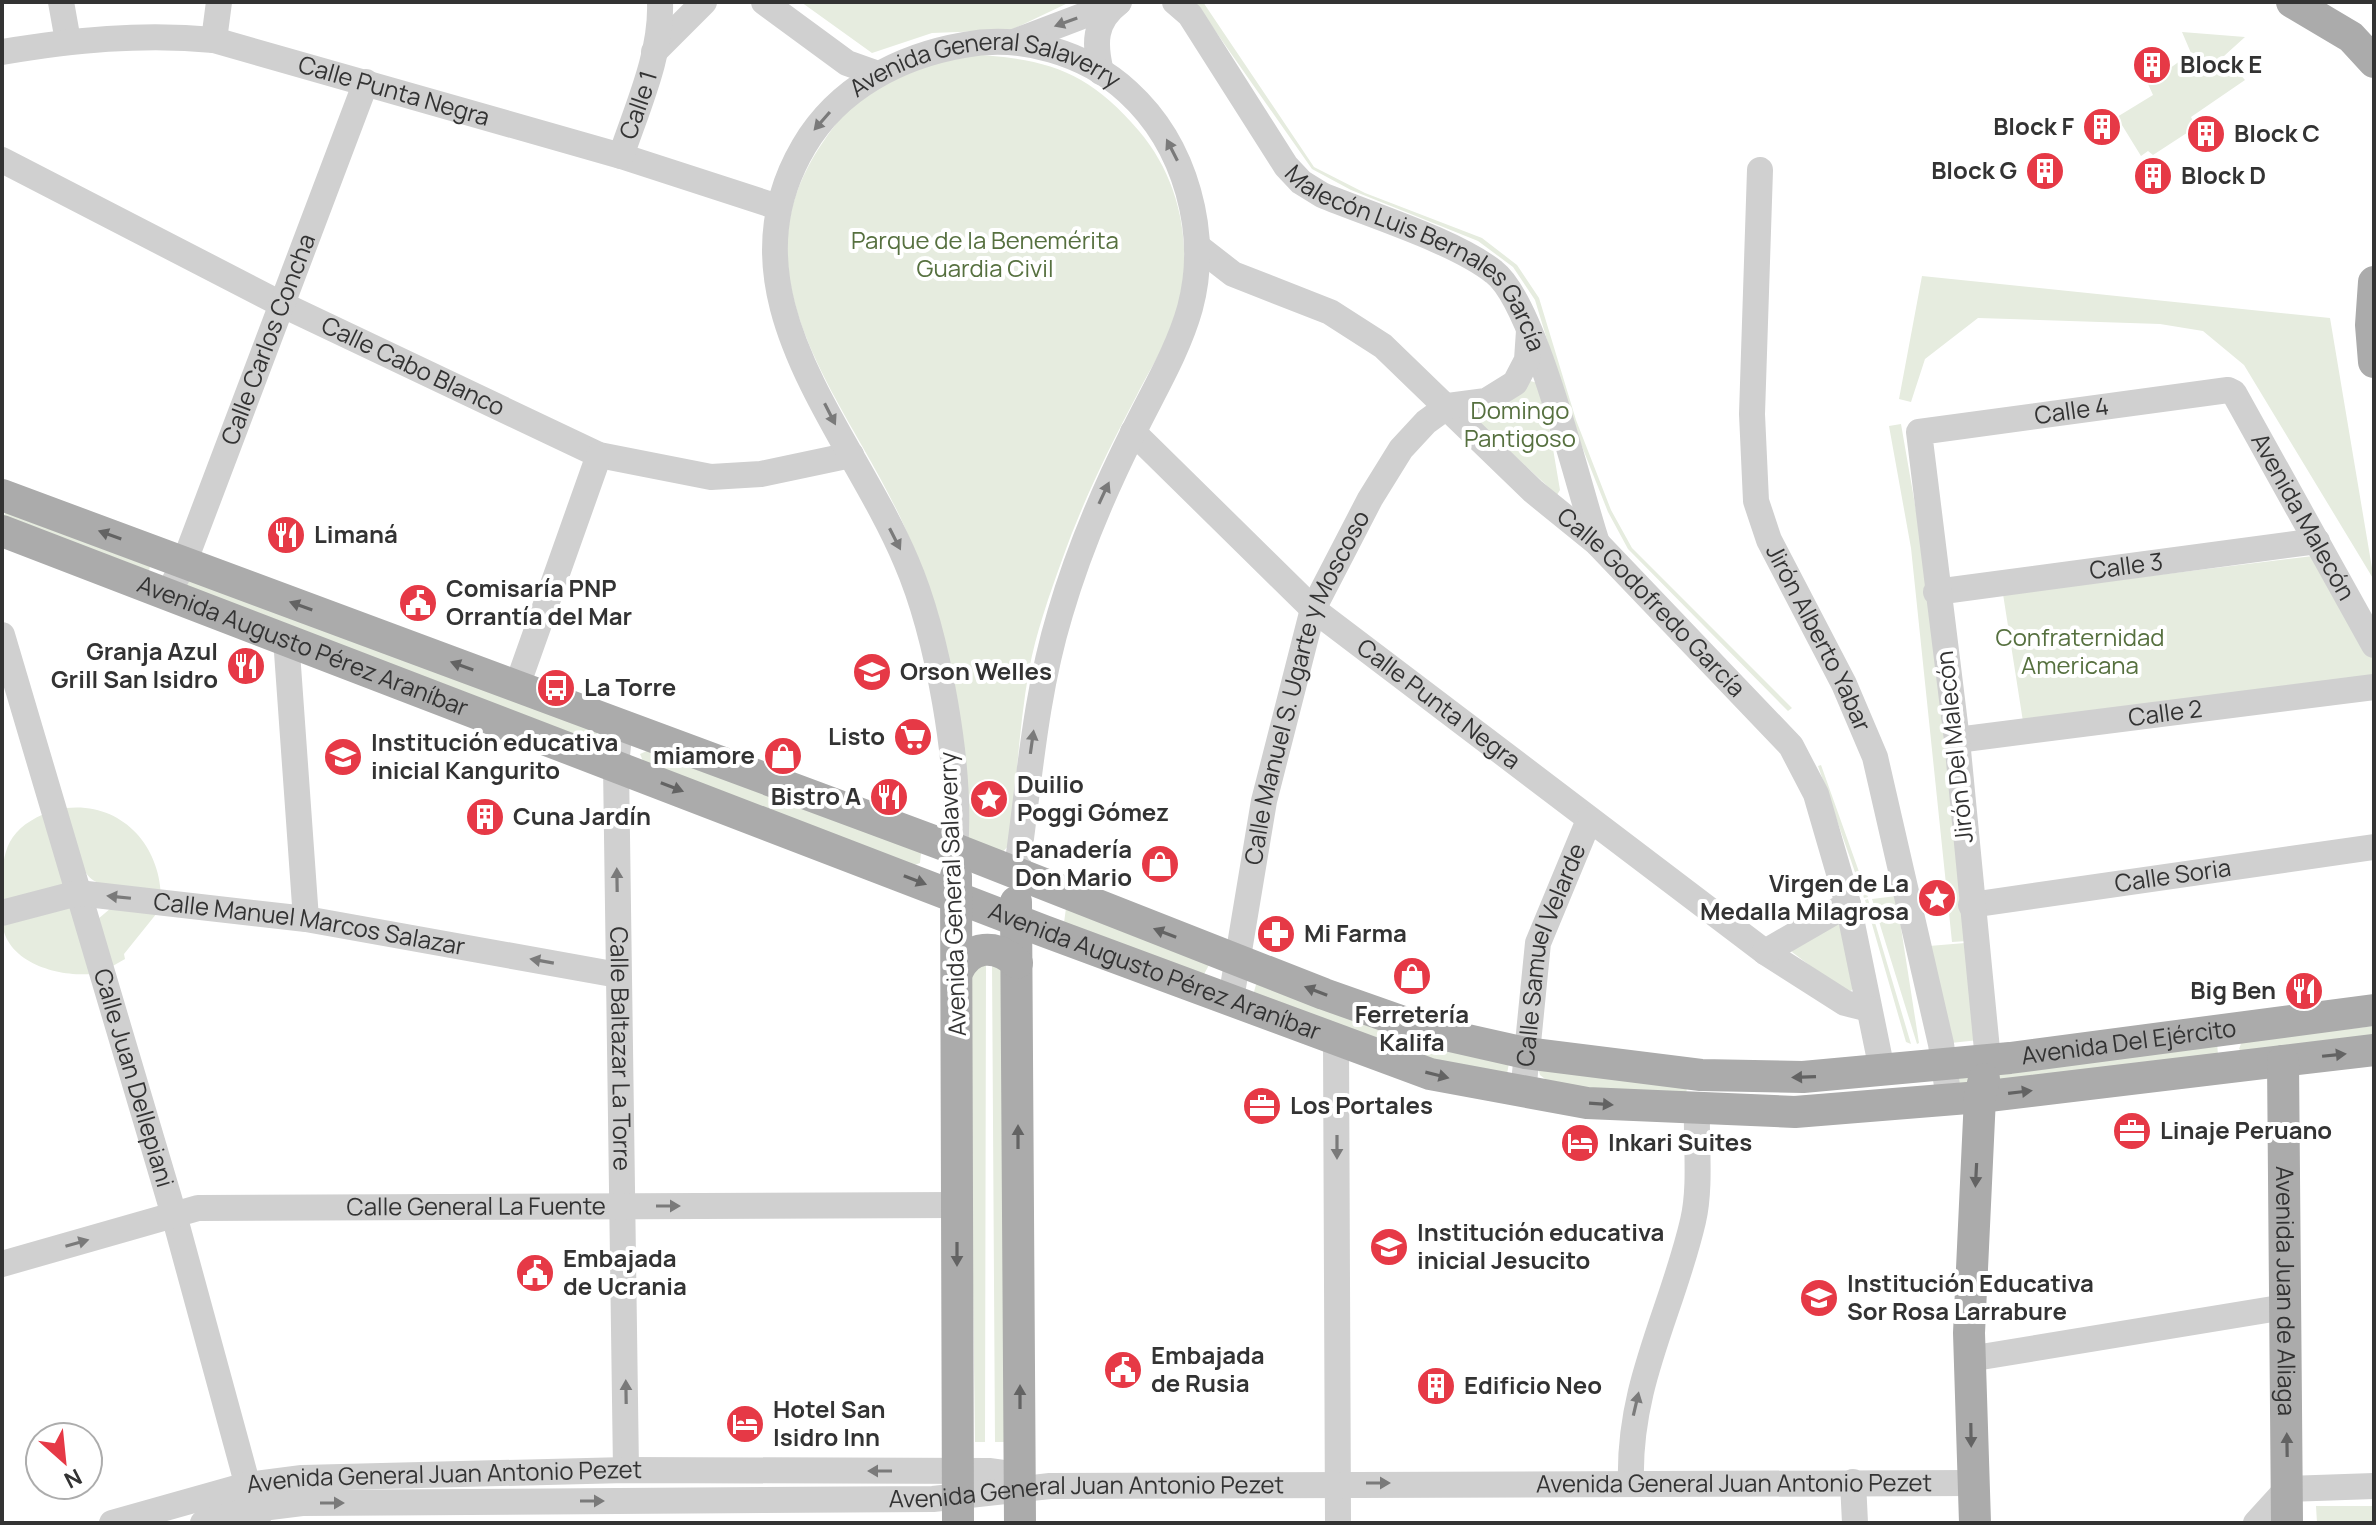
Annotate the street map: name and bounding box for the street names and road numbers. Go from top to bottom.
street label: Calle Punta Negra [295,47,494,133]
street label: Calle 1 [610,67,664,143]
street label: Avenida General Salaverry [843,78,1129,112]
street label: Malecón Luis Bernales García [1278,157,1554,356]
street label: Calle Carlos Concha [212,229,322,449]
street label: Calle Cabo Blanco [316,308,511,423]
street label: Calle 4 [2032,388,2111,431]
street label: Avenida Malecón [2244,427,2364,606]
street label: Calle Godofredo García [1551,499,1753,703]
street label: Calle Manuel S. Ugarte y Moscoso [1236,504,1376,867]
street label: Jirón Alberto Yabar [1759,538,1880,736]
street label: Calle 3 [2087,544,2165,586]
street label: Avenida Augusto Pérez Araníbar [133,567,474,724]
street label: Calle Punta Negra [1351,630,1528,776]
street label: Jirón Del Malecón [1927,649,1980,845]
street label: Calle 2 [2126,691,2204,733]
street label: Avenida General Salaverry [930,751,973,1037]
street label: Calle Samuel Velarde [1508,838,1593,1068]
street label: Calle Soria [2112,850,2233,899]
street label: Calle Manuel Marcos Salazar [152,884,468,962]
street label: Avenida Augusto Pérez Araníbar [984,893,1326,1047]
street label: Calle Baltazar La Torre [603,926,640,1171]
street label: Calle Juan Dellepiani [87,964,183,1191]
street label: Avenida Del Ejército [2019,1010,2238,1071]
street label: Avenida Juan de Aliaga [2269,1166,2304,1416]
street label: Calle General La Fuente [346,1188,606,1222]
street label: Avenida General Juan Antonio Pezet [244,1452,642,1500]
street label: Avenida General Juan Antonio Pezet [1536,1465,1932,1499]
street label: Avenida General Juan Antonio Pezet [889,1467,1284,1514]

